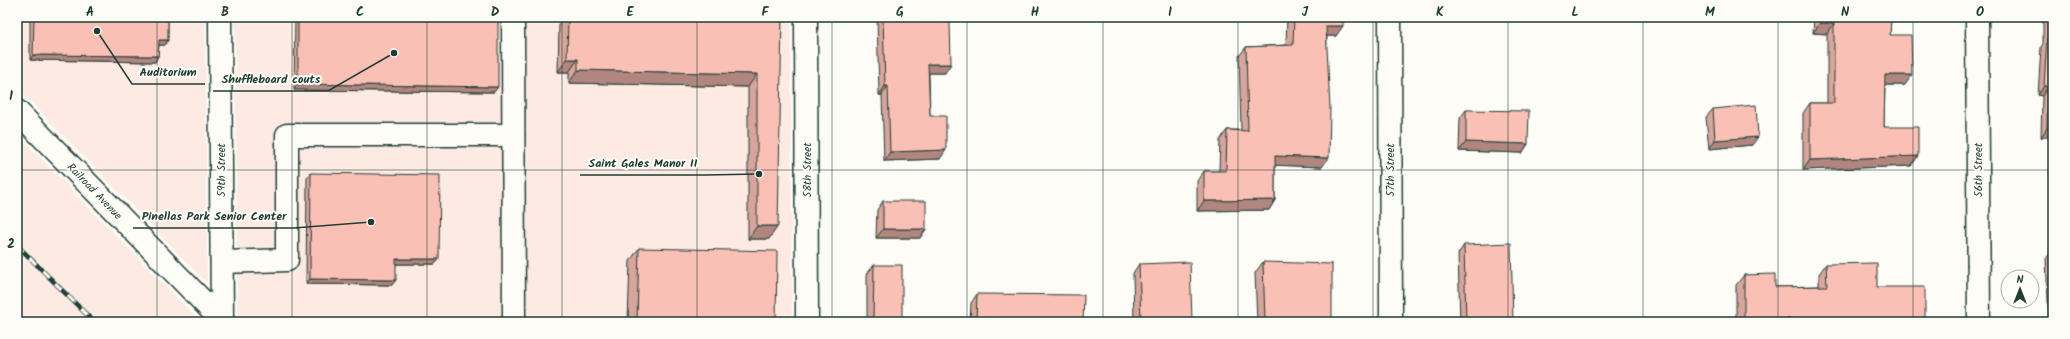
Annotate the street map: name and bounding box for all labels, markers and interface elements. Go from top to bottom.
text: A [86,2,94,23]
text: B [221,2,229,23]
text: C [356,2,364,23]
text: D [491,2,500,23]
text: E [626,2,634,23]
text: F [761,2,769,23]
text: G [896,2,904,23]
text: H [1031,2,1040,23]
text: I [1168,2,1172,23]
text: J [1302,2,1309,23]
text: K [1436,2,1444,23]
text: L [1571,2,1579,23]
text: M [1705,2,1715,23]
text: N [1841,2,1850,23]
text: O [1976,2,1984,23]
callout: Auditorium [132,60,205,84]
text: Auditorium [140,63,197,82]
callout: Shuffleboard couts [213,67,328,91]
text: Shuffleboard couts [222,70,321,89]
text: 1 [9,86,13,107]
street label: 59th Street [213,142,231,197]
street label: 58th Street [799,142,817,198]
street label: 56th Street [1970,142,1988,197]
street label: 57th Street [1382,143,1400,197]
callout: Saint Gales Manor II [580,151,705,175]
text: Saint Gales Manor II [589,154,698,173]
street label: Railroad Avenue [62,159,126,224]
callout: Pinellas Park Senior Center [133,204,294,228]
text: Pinellas Park Senior Center [142,207,287,226]
text: 2 [7,234,15,255]
north arrow [2000,269,2040,309]
text: N [2017,271,2024,289]

